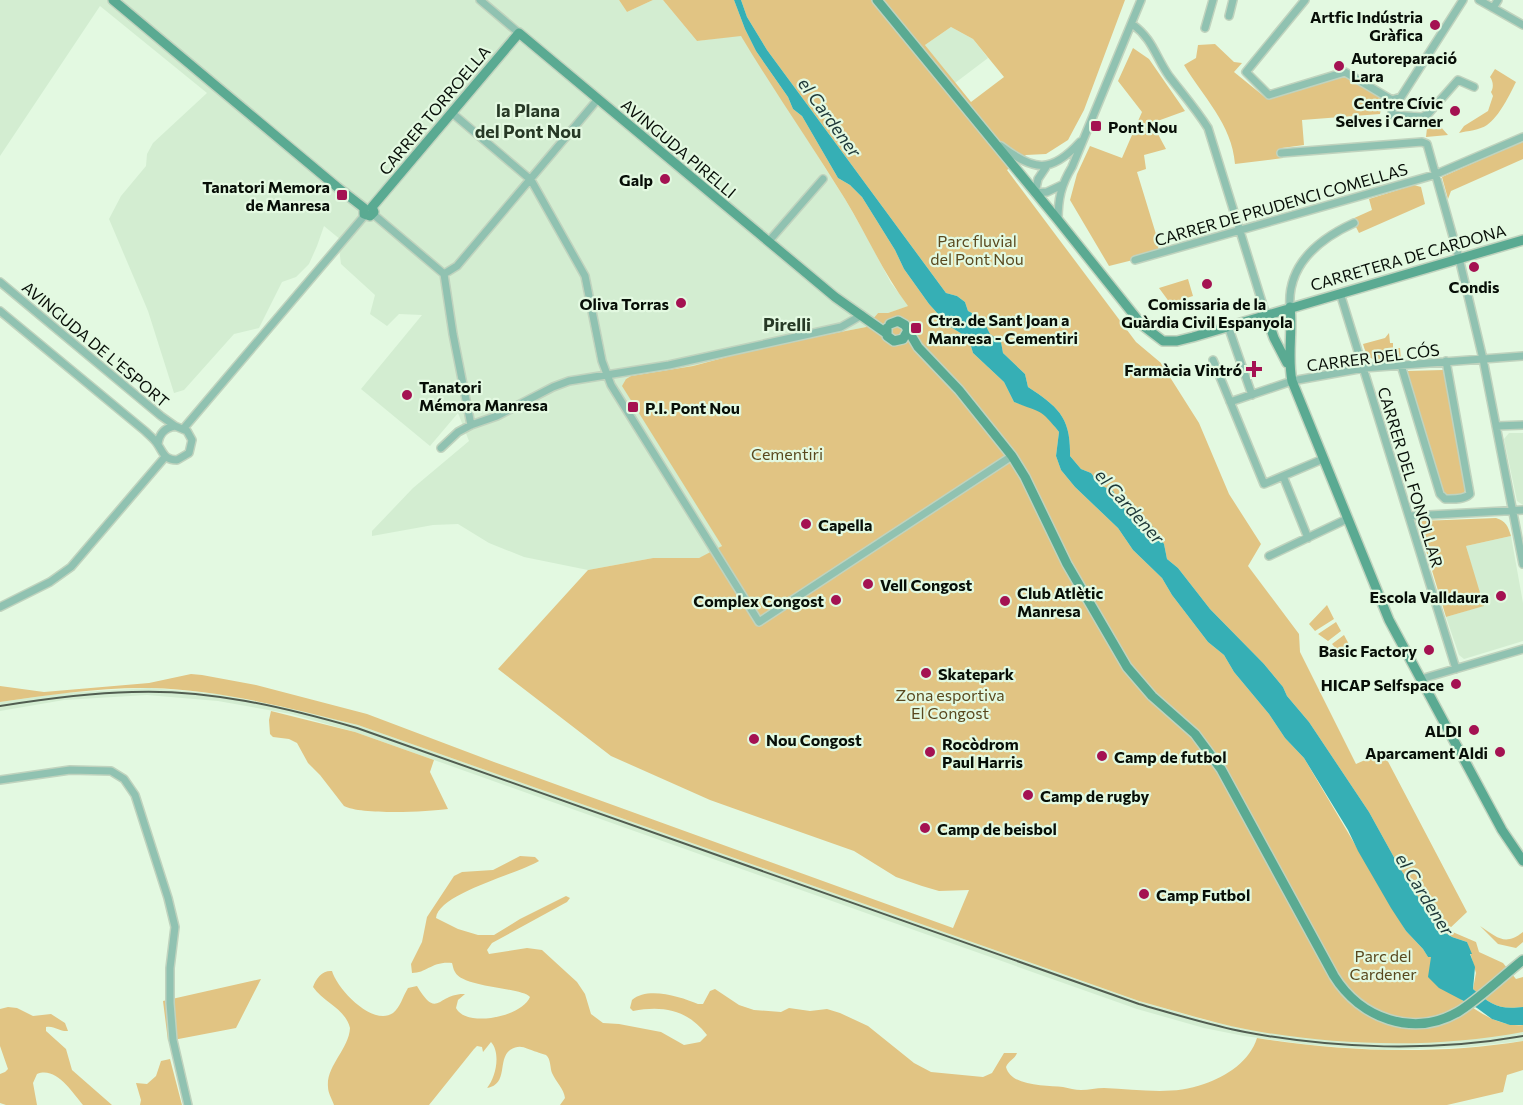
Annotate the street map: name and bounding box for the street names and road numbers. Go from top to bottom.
street label: CARRER TORROELLA [374,42,494,178]
street label: AVINGUDA PIRELLI [618,95,740,201]
street label: CARRER DE PRUDENCI COMELLAS [1152,159,1410,249]
street label: CARRETERA DE CARDONA [1308,220,1508,294]
street label: AVINGUDA DE L'ESPORT [19,277,173,411]
street label: CARRER DEL CÓS [1306,339,1440,375]
street label: CARRER DEL FONOLLAR [1374,384,1448,570]

